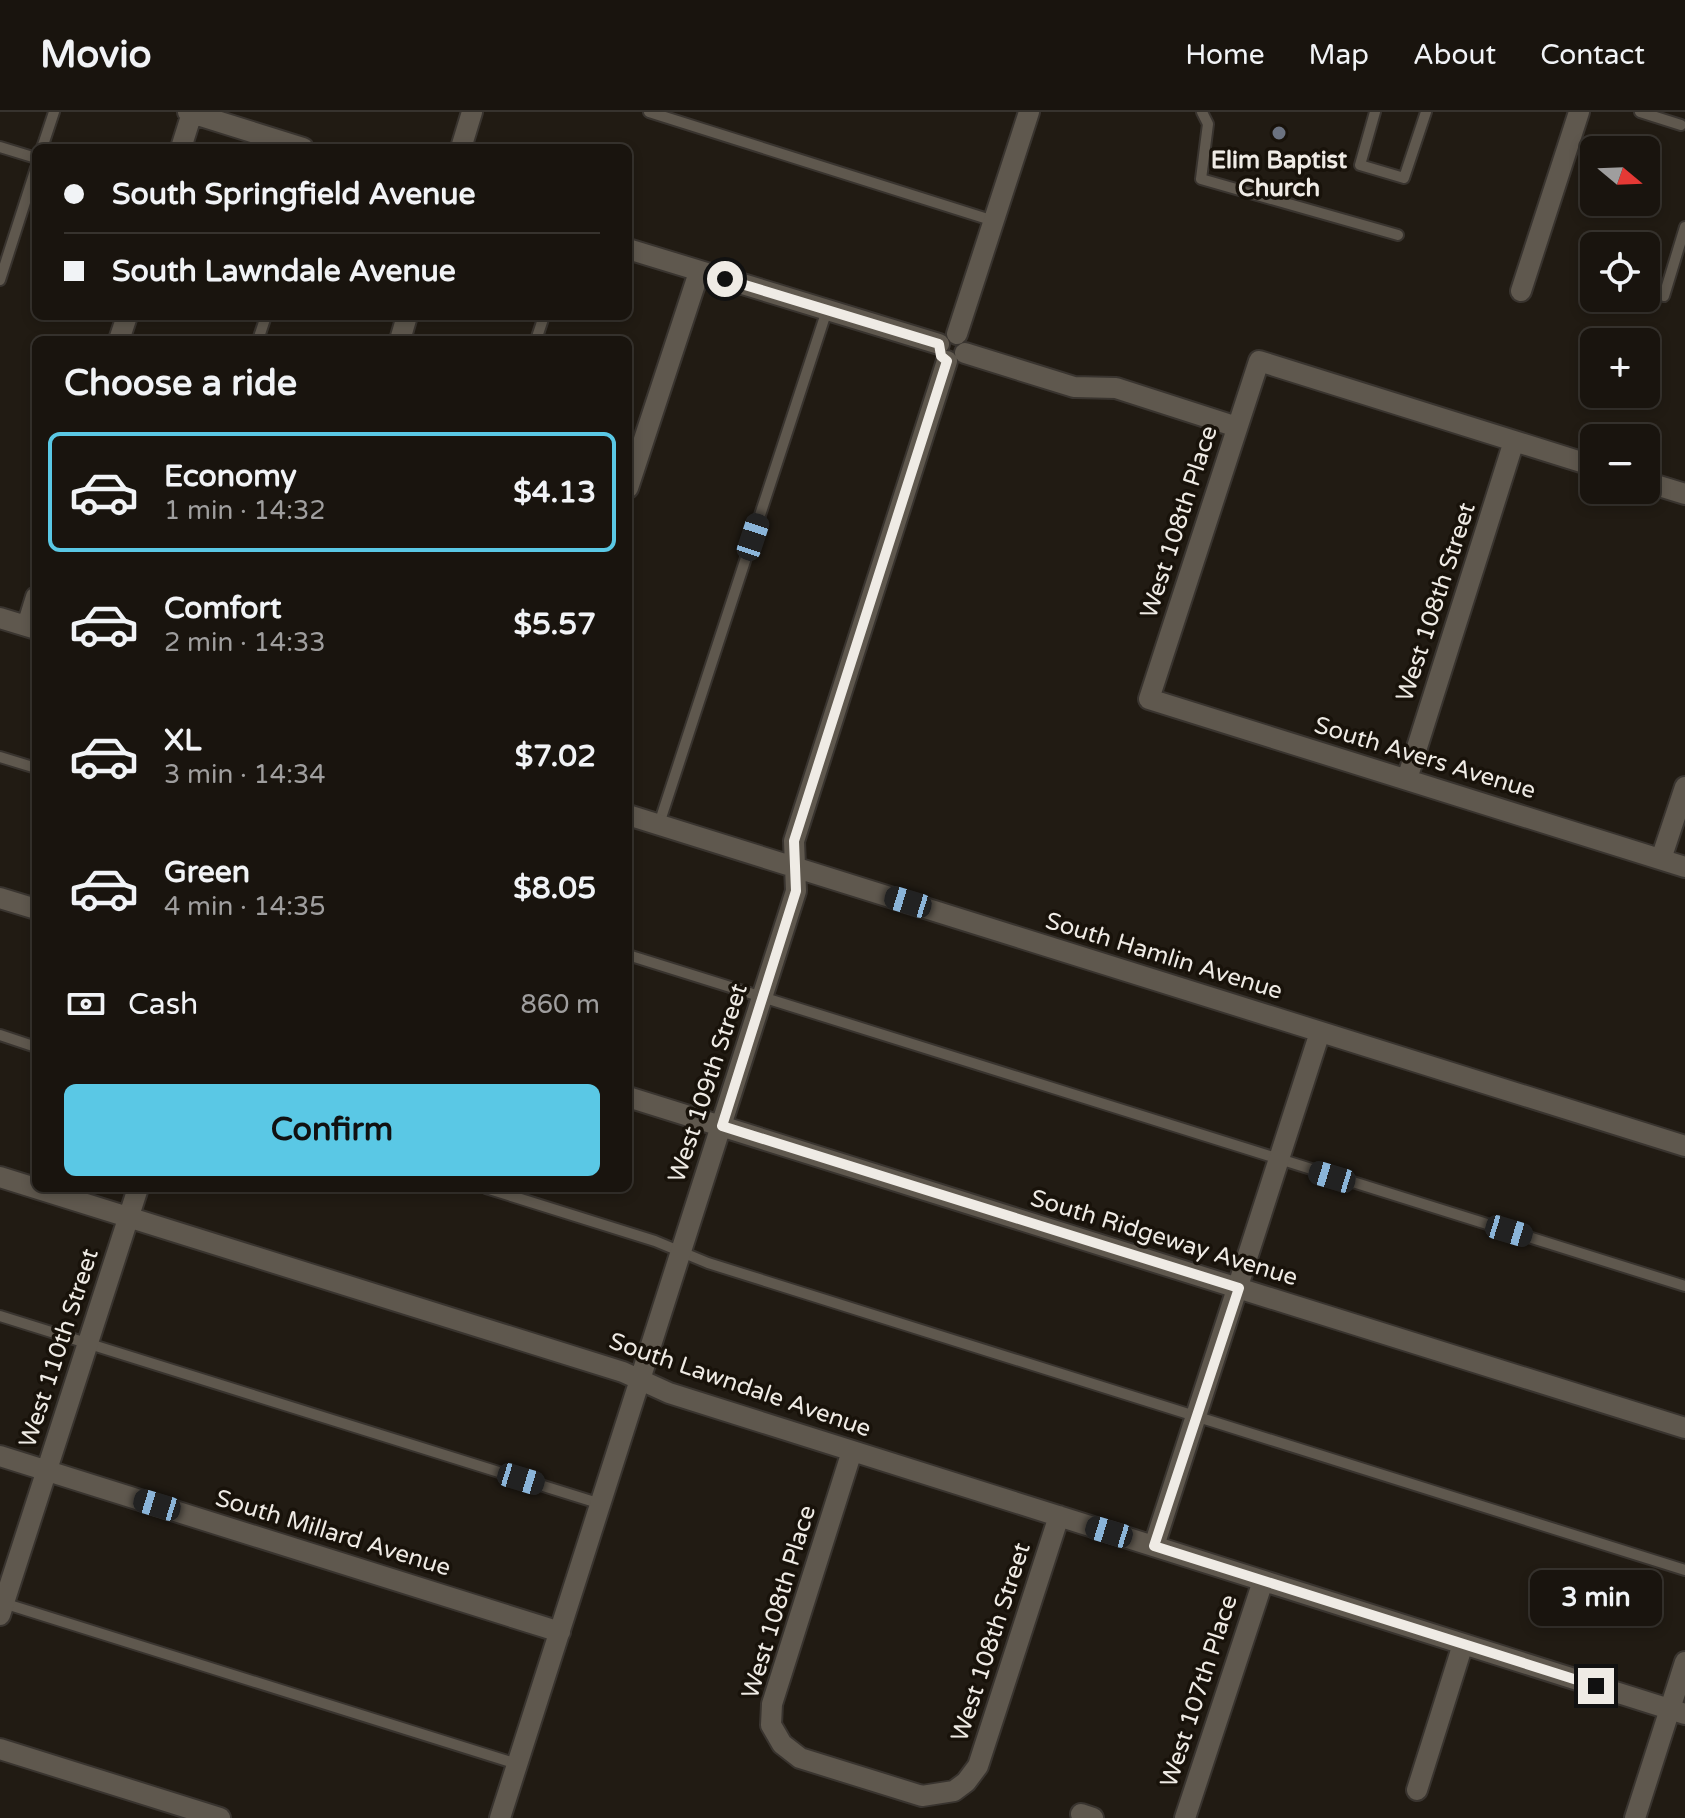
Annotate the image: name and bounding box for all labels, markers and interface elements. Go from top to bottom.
text: Movio [40,32,152,78]
text: Home [1185,38,1265,72]
text: Map [1309,38,1369,72]
text: About [1413,38,1496,72]
text: Contact [1540,38,1645,72]
marker: Elim Baptist Church [1270,124,1288,142]
north arrow [1580,136,1660,216]
map controls [1580,136,1660,504]
place label: Elim Baptist Church [1211,146,1348,203]
text: South Springfield Avenue [112,176,476,213]
button: locate [1580,232,1660,312]
text: South Lawndale Avenue [112,253,456,290]
route start [707,261,743,297]
button: + [1580,328,1660,408]
text: Choose a ride [64,362,297,405]
street label: West 108th Place [1134,422,1224,622]
button: − [1580,424,1660,504]
icon: car [68,456,140,528]
text: Economy [164,458,297,495]
text: $4.13 [513,474,596,511]
text: 1 min · 14:32 [164,495,326,526]
street label: West 108th Street [1390,499,1482,705]
car [734,510,772,564]
icon: car [68,588,140,660]
text: Comfort [164,590,282,627]
text: $5.57 [514,606,596,643]
text: 2 min · 14:33 [164,627,326,658]
street label: South Avers Avenue [1311,711,1539,805]
icon: car [68,720,140,792]
text: XL [164,722,201,759]
text: $7.02 [515,738,596,775]
text: 3 min · 14:34 [164,759,326,790]
icon: car [68,852,140,924]
text: Green [164,854,250,891]
text: $8.05 [513,870,596,907]
car [882,884,934,920]
text: 4 min · 14:35 [164,891,326,922]
street label: South Hamlin Avenue [1042,906,1286,1006]
street label: West 109th Street [662,980,754,1186]
icon: cash [64,982,108,1026]
text: Cash [128,986,198,1023]
text: 860 m [520,989,600,1020]
button: Confirm [64,1084,600,1176]
car [1306,1159,1358,1195]
street label: South Ridgeway Avenue [1027,1183,1301,1293]
car [1483,1213,1535,1249]
street label: West 110th Street [13,1245,105,1451]
street label: South Lawndale Avenue [605,1327,875,1443]
car [495,1461,547,1497]
street label: South Millard Avenue [212,1483,454,1583]
car [131,1487,183,1523]
street label: West 108th Place [736,1502,822,1702]
car [1083,1514,1135,1550]
street label: West 108th Street [945,1539,1037,1745]
callout: 3 min [1530,1570,1662,1626]
text: 3 min [1561,1582,1631,1613]
street label: West 107th Place [1154,1591,1244,1791]
route end [1578,1668,1614,1704]

